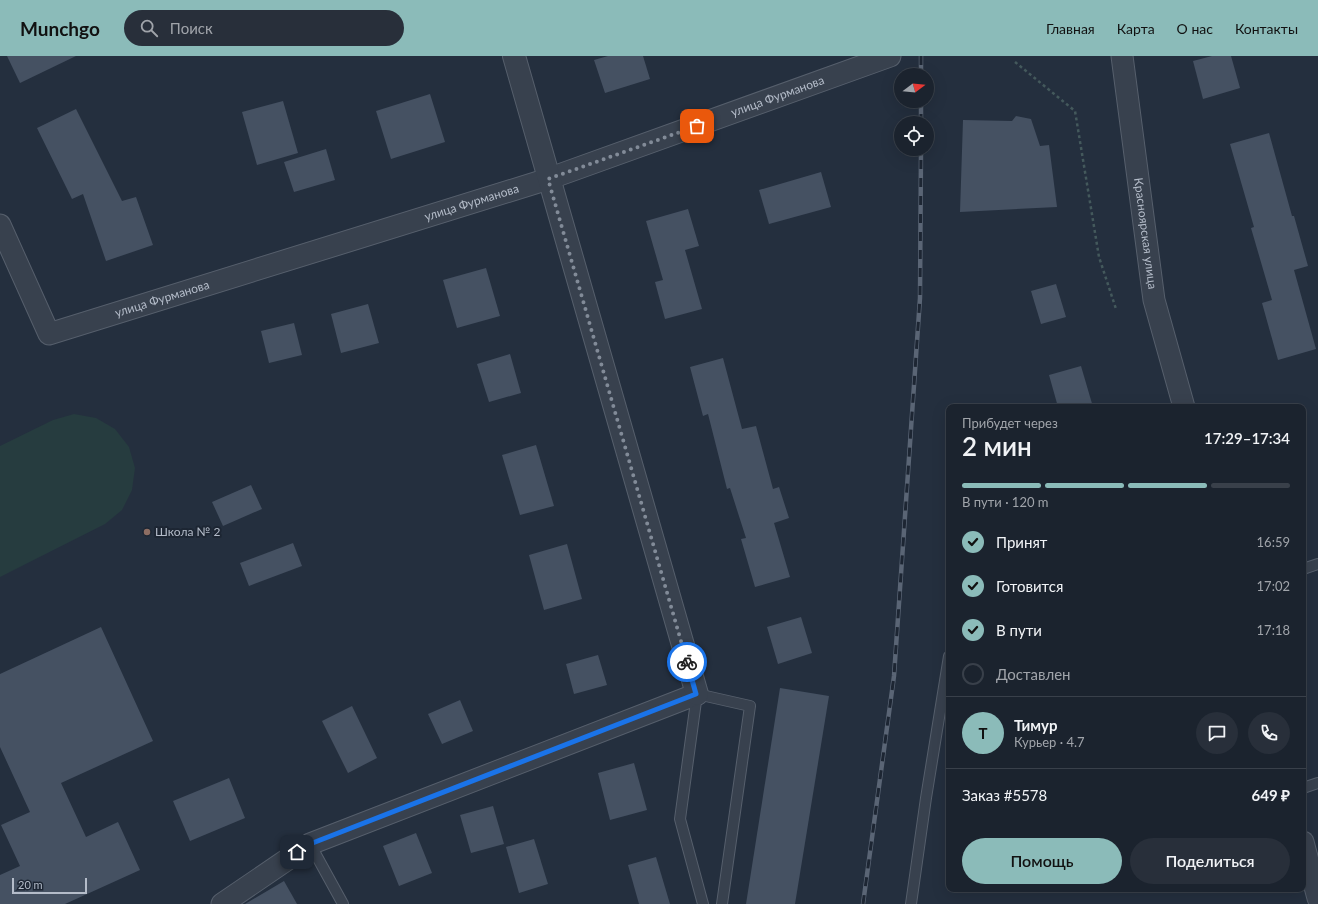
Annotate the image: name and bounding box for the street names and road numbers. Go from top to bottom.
street label: улица Фурманова [729,72,826,120]
street label: Красноярская улица [1131,177,1161,290]
street label: улица Фурманова [422,181,521,224]
street label: улица Фурманова [113,277,211,320]

